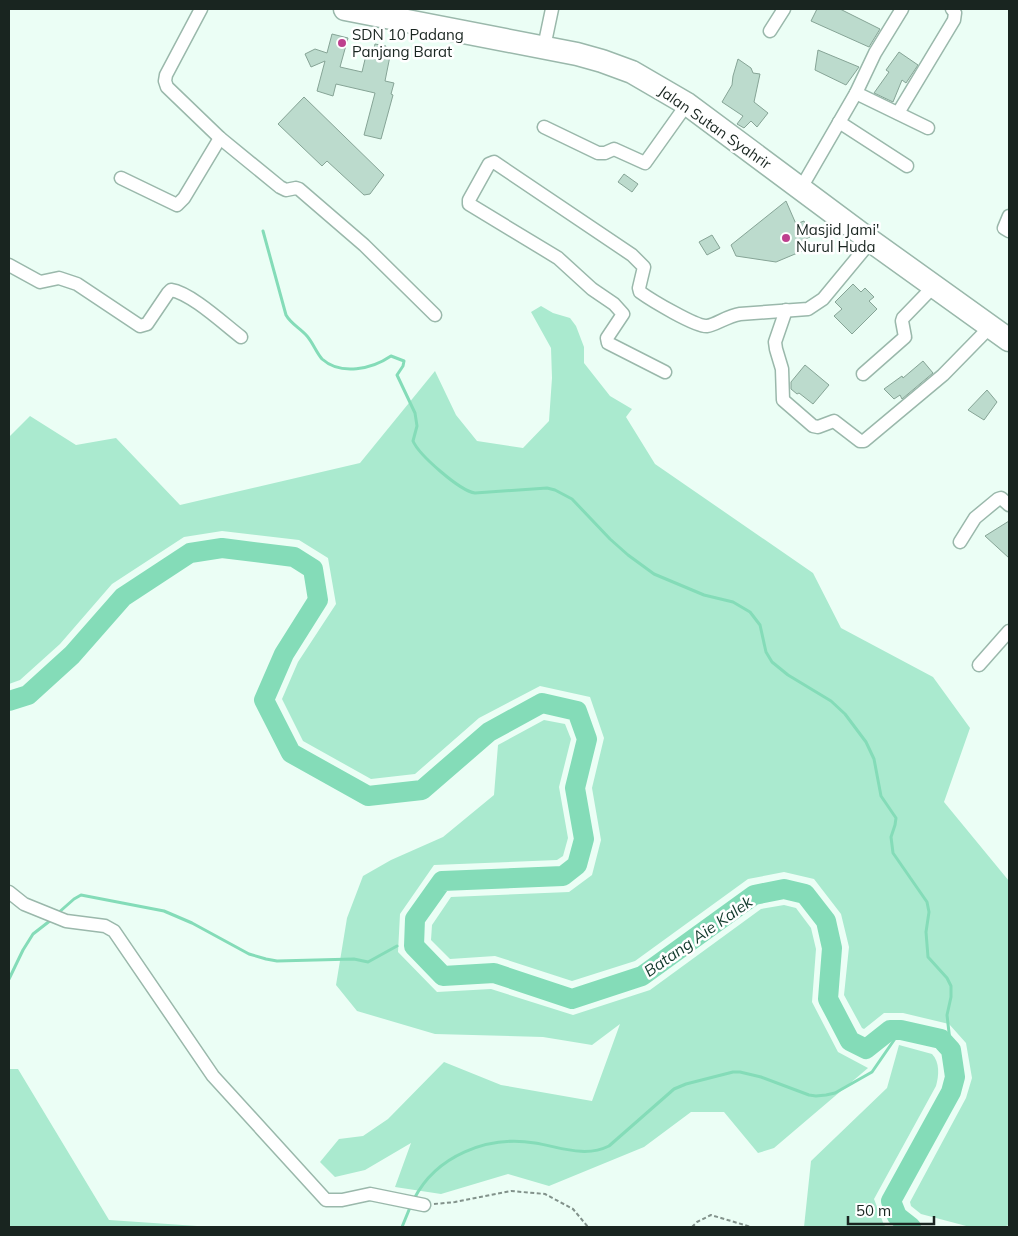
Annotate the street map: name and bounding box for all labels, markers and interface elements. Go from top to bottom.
place label: SDN 10 Padang Panjang Barat [352,25,464,61]
marker: SDN 10 Padang Panjang Barat [336,37,348,49]
street label: Jalan Sutan Syahrir [655,81,776,173]
place label: Masjid Jami' Nurul Huda [796,220,879,256]
marker: Masjid Jami' Nurul Huda [780,232,792,244]
water label: Batang Aie Kalek [640,891,757,981]
scale bar [848,1194,934,1226]
text: 50 m [856,1201,891,1220]

